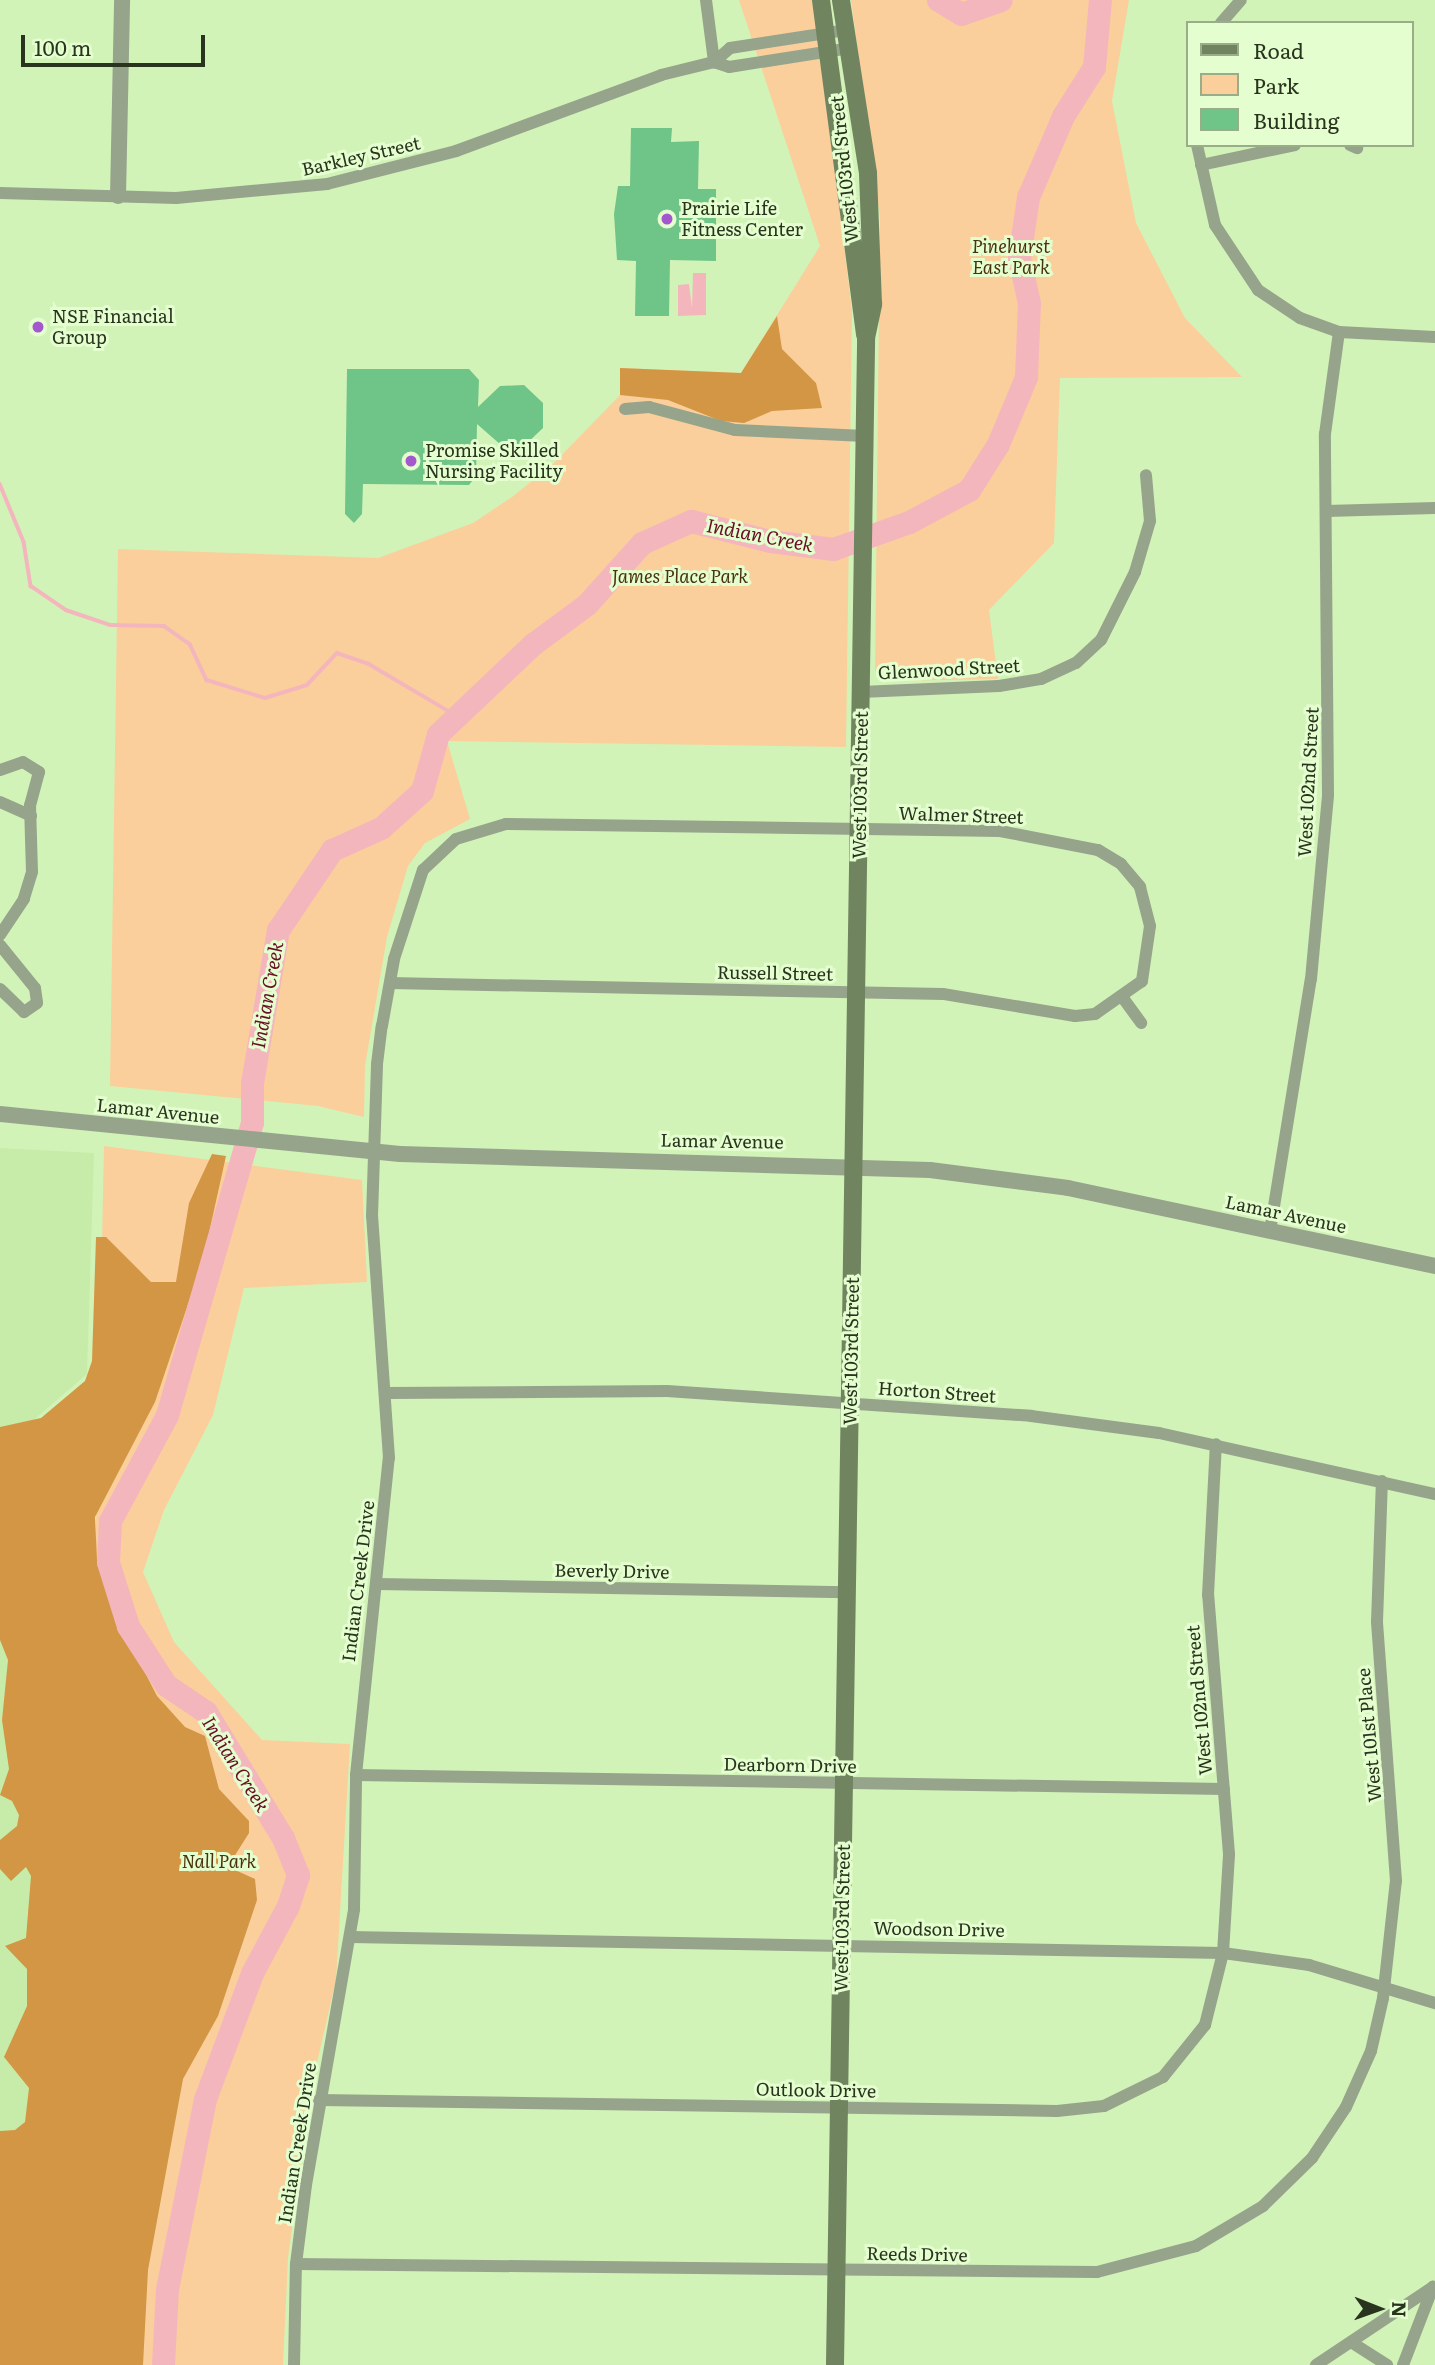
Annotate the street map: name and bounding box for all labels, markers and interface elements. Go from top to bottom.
scale bar [24,21,208,65]
legend [1186,21,1414,147]
text: 100 m [34,31,91,62]
text: Road [1253,34,1304,65]
text: Park [1253,69,1299,100]
street label: West 103rd Street [826,94,862,244]
text: Building [1253,104,1339,135]
street label: Barkley Street [300,132,422,180]
place label: Prairie Life Fitness Center [681,198,803,241]
marker: Prairie Life Fitness Center [659,211,675,227]
park label: Pinehurst East Park [972,236,1050,278]
place label: NSE Financial Group [52,306,174,348]
marker: NSE Financial Group [30,319,46,335]
place label: Promise Skilled Nursing Facility [425,440,563,482]
marker: Promise Skilled Nursing Facility [403,453,419,469]
water label: Indian Creek [705,513,815,557]
park label: James Place Park [612,565,748,587]
street label: Glenwood Street [877,654,1021,684]
street label: West 102nd Street [1293,706,1323,858]
street label: West 103rd Street [848,711,872,859]
street label: Walmer Street [898,802,1024,828]
water label: Indian Creek [246,940,288,1050]
street label: Russell Street [717,961,833,985]
street label: Lamar Avenue [96,1094,220,1128]
street label: Lamar Avenue [660,1129,784,1153]
street label: Lamar Avenue [1223,1191,1349,1237]
street label: West 103rd Street [839,1277,863,1425]
street label: Horton Street [877,1377,997,1407]
street label: Indian Creek Drive [337,1499,379,1663]
street label: Beverly Drive [554,1559,670,1583]
street label: West 102nd Street [1182,1624,1216,1776]
street label: West 101st Place [1352,1667,1386,1803]
water label: Indian Creek [198,1712,274,1816]
street label: Dearborn Drive [723,1753,857,1777]
street label: West 103rd Street [830,1844,854,1992]
park label: Nall Park [182,1850,256,1872]
street label: Woodson Drive [873,1917,1005,1941]
street label: Indian Creek Drive [274,2061,320,2225]
street label: Outlook Drive [756,2078,876,2102]
street label: Reeds Drive [866,2242,968,2266]
north arrow [1344,2274,1414,2344]
text: N [1386,2301,1414,2318]

